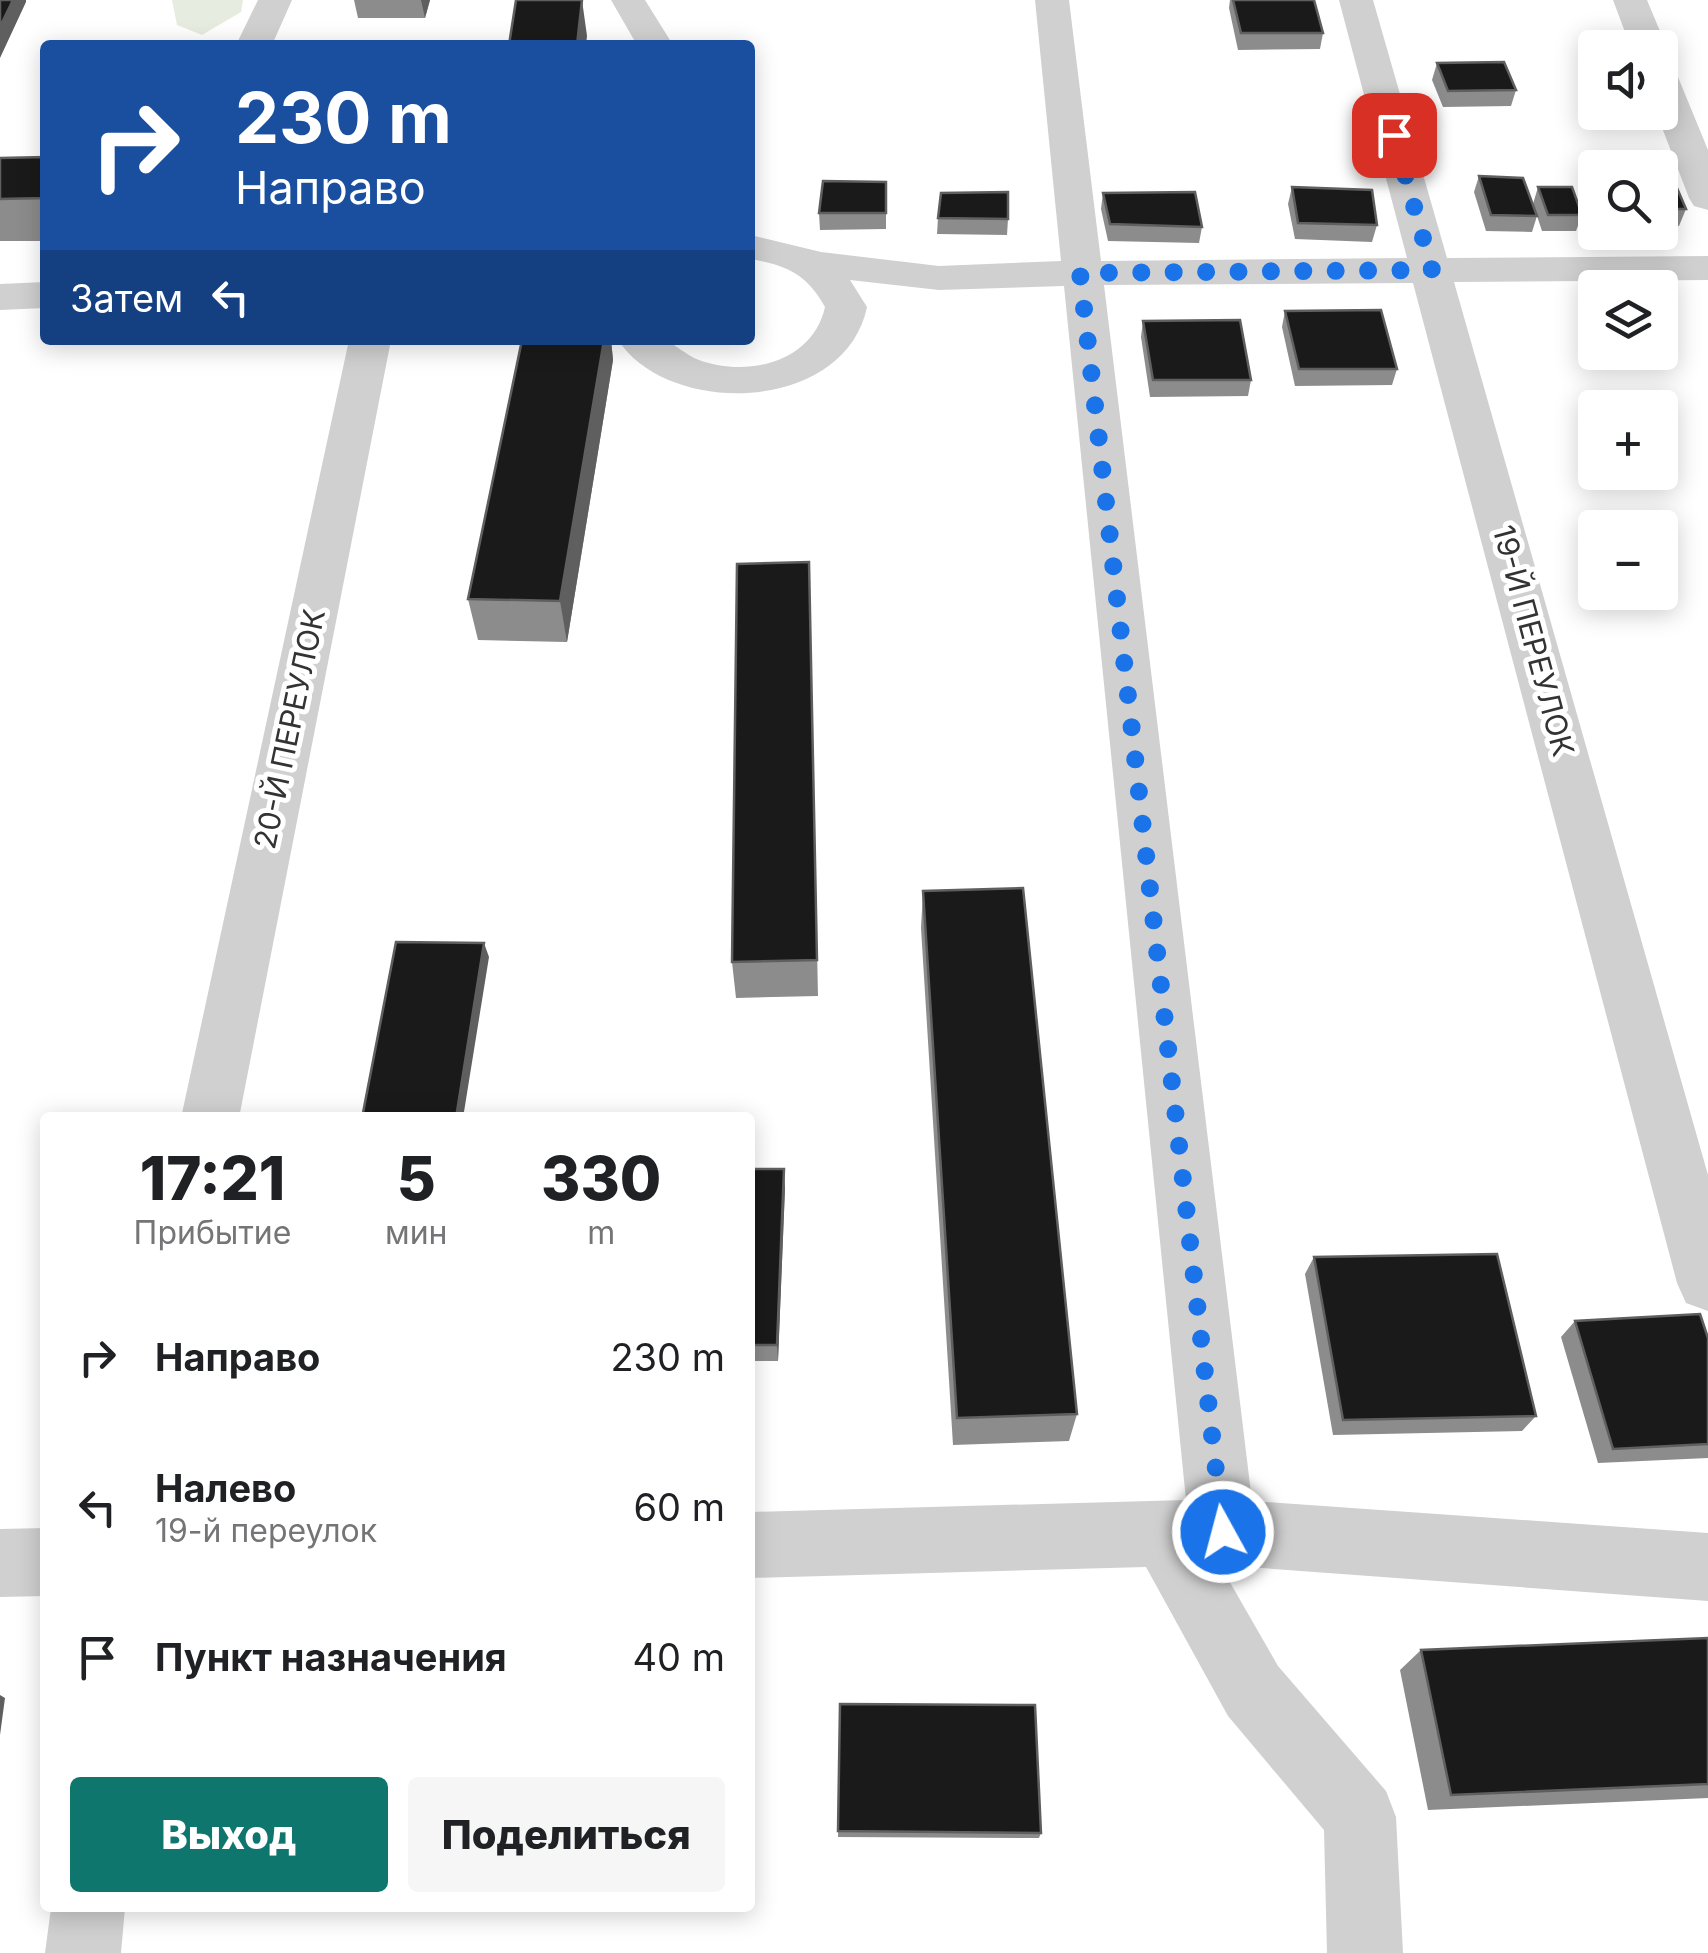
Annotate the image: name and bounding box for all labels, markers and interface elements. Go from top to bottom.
map controls [1578,30,1678,610]
button: sound [1578,30,1678,130]
text: 230 m [235,75,452,160]
icon: right [70,80,200,210]
pin [1352,93,1437,178]
icon: arrive [1367,108,1422,163]
button: search [1578,150,1678,250]
text: Направо [235,160,426,215]
icon: left [203,270,258,325]
button: layers [1578,270,1678,370]
text: Затем [70,275,183,321]
button: + [1578,390,1678,490]
button: − [1578,510,1678,610]
street label: 19-Й ПЕРЕУЛОК [1486,521,1582,760]
street label: 20-Й ПЕРЕУЛОК [246,606,332,852]
text: 17:21 [140,1142,285,1214]
text: 5 [397,1142,436,1214]
text: 330 [541,1142,661,1214]
text: Прибытие [134,1213,291,1252]
text: мин [385,1213,447,1252]
text: m [587,1213,615,1252]
icon: right [70,1330,125,1385]
text: Направо [155,1334,320,1380]
text: 230 m [610,1334,725,1380]
text: Налево [155,1465,296,1511]
icon: left [70,1480,125,1535]
position arrow [1171,1480,1275,1584]
text: 60 m [633,1484,725,1530]
text: 19-й переулок [155,1511,377,1550]
icon: arrive [70,1630,125,1685]
text: Пункт назначения [155,1634,507,1680]
text: 40 m [633,1634,725,1680]
button: Выход [70,1777,388,1892]
button: Поделиться [408,1777,725,1892]

